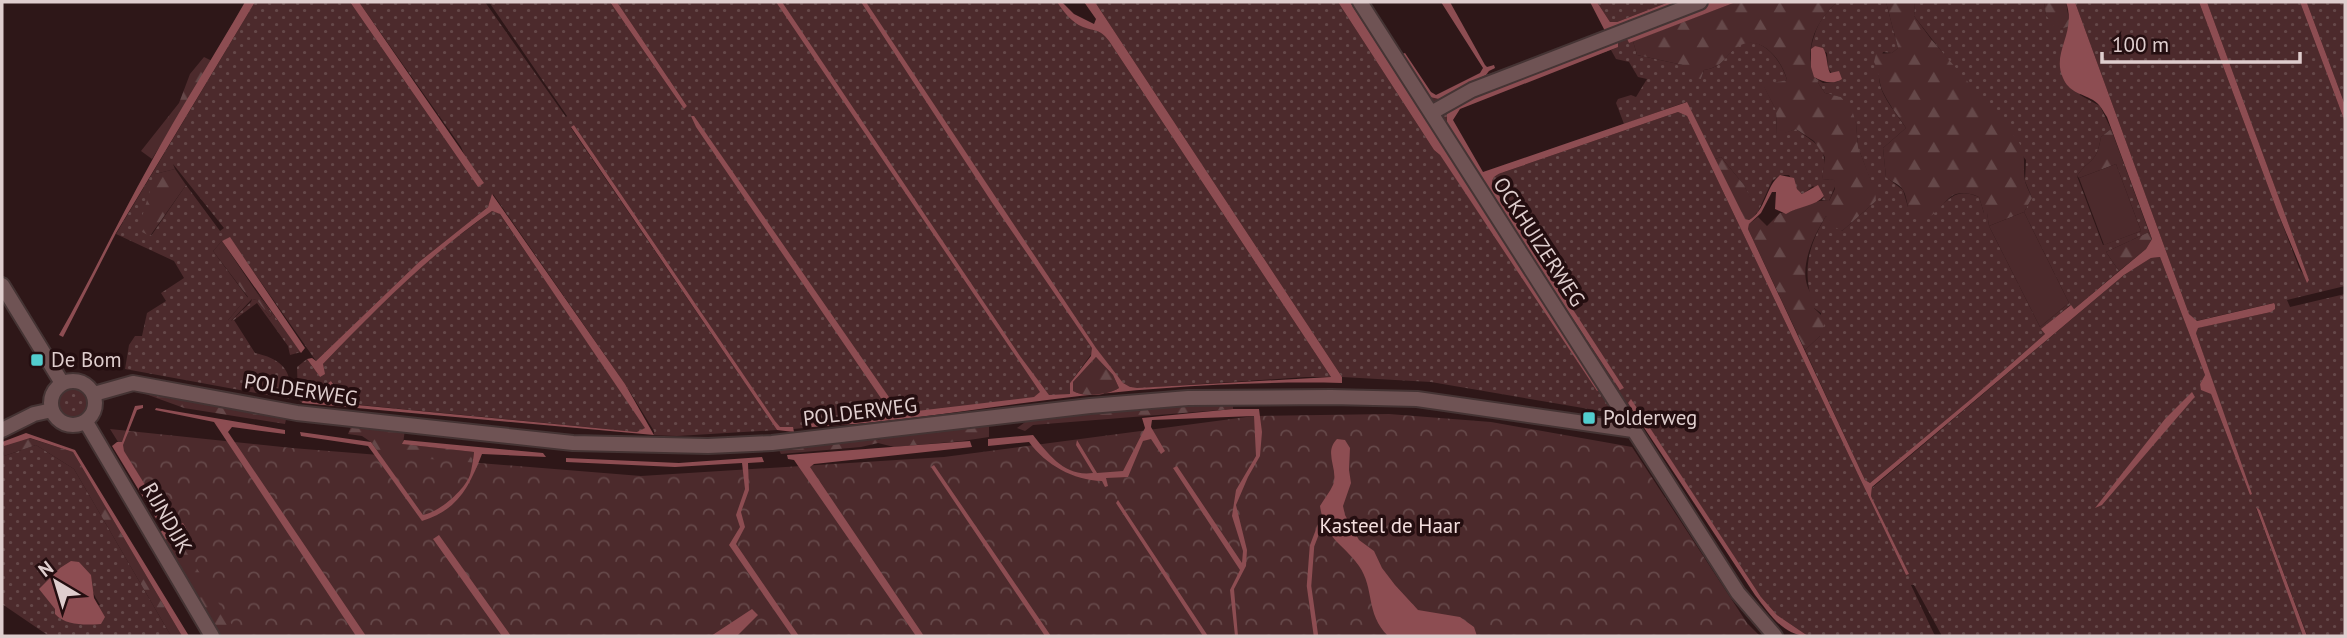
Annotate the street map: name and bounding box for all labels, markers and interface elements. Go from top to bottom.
scale bar [2102,21,2300,65]
text: 100 m [2112,31,2169,58]
street label: OCKHUIZERWEG [1488,172,1591,312]
place label: De Bom [51,346,122,373]
marker: De Bom [29,352,45,368]
street label: POLDERWEG [242,367,360,412]
street label: POLDERWEG [801,391,919,432]
place label: Polderweg [1603,404,1697,431]
marker: Polderweg [1581,410,1597,426]
street label: RIJNDIJK [136,477,199,558]
park label: Kasteel de Haar [1320,512,1460,539]
north arrow [21,547,91,617]
text: N [33,555,58,582]

